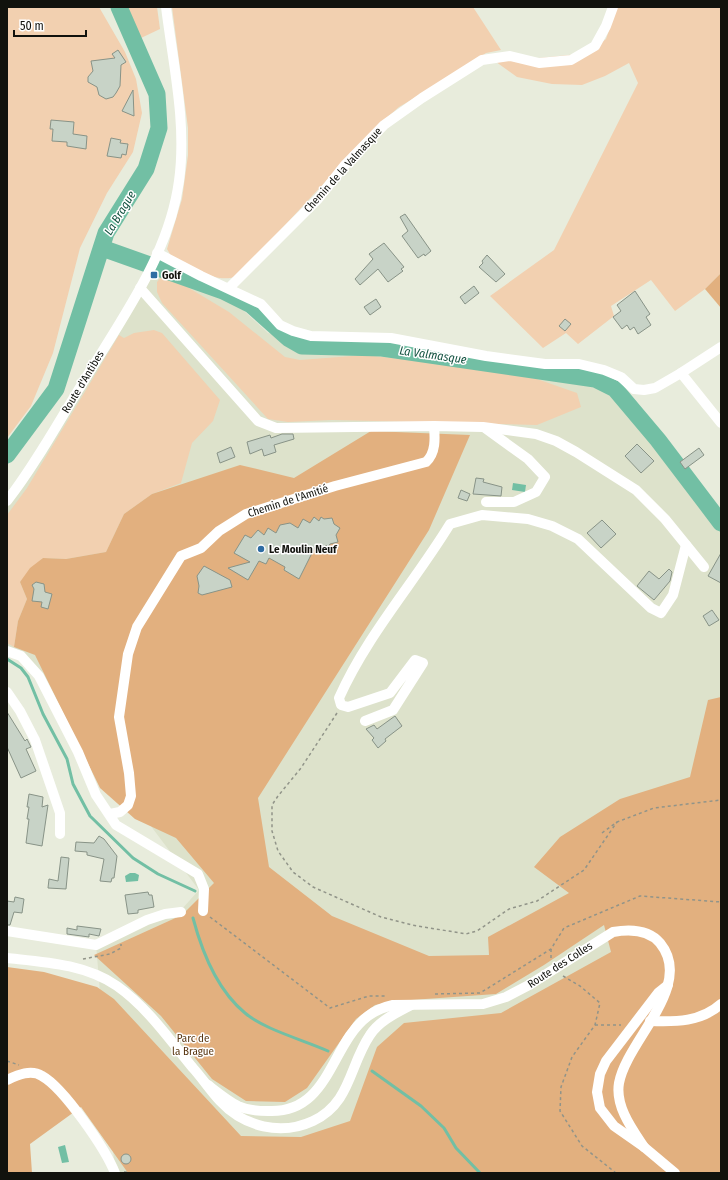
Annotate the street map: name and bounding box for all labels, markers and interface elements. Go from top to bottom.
scale bar [14,12,86,38]
text: 50 m [20,19,44,33]
street label: Chemin de la Valmasque [301,125,385,215]
water label: La Brague [101,188,139,238]
place label: Golf [162,269,182,282]
marker: Golf [149,270,159,280]
water label: La Valmasque [398,343,468,367]
street label: Route d'Antibes [59,348,107,416]
street label: Chemin de l'Amitié [246,482,330,520]
place label: Le Moulin Neuf [269,543,338,556]
marker: Le Moulin Neuf [256,544,266,554]
street label: Route des Colles [525,939,595,991]
park label: Parc de la Brague [172,1032,214,1058]

